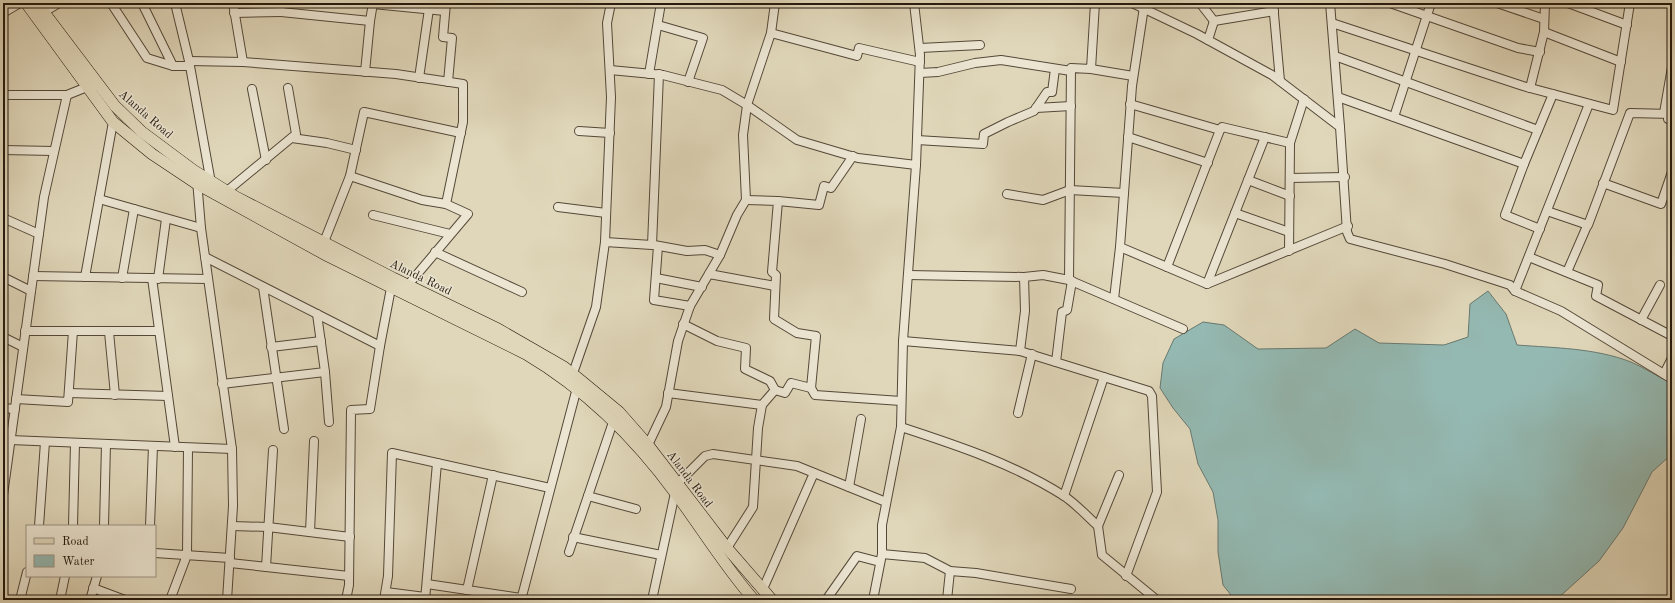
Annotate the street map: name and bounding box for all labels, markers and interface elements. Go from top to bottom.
street label: Alanda Road [116,88,175,141]
street label: Alanda Road [388,258,453,298]
street label: Alanda Road [664,449,714,510]
legend [26,525,156,577]
text: Road [62,536,89,548]
text: Water [62,556,95,568]

